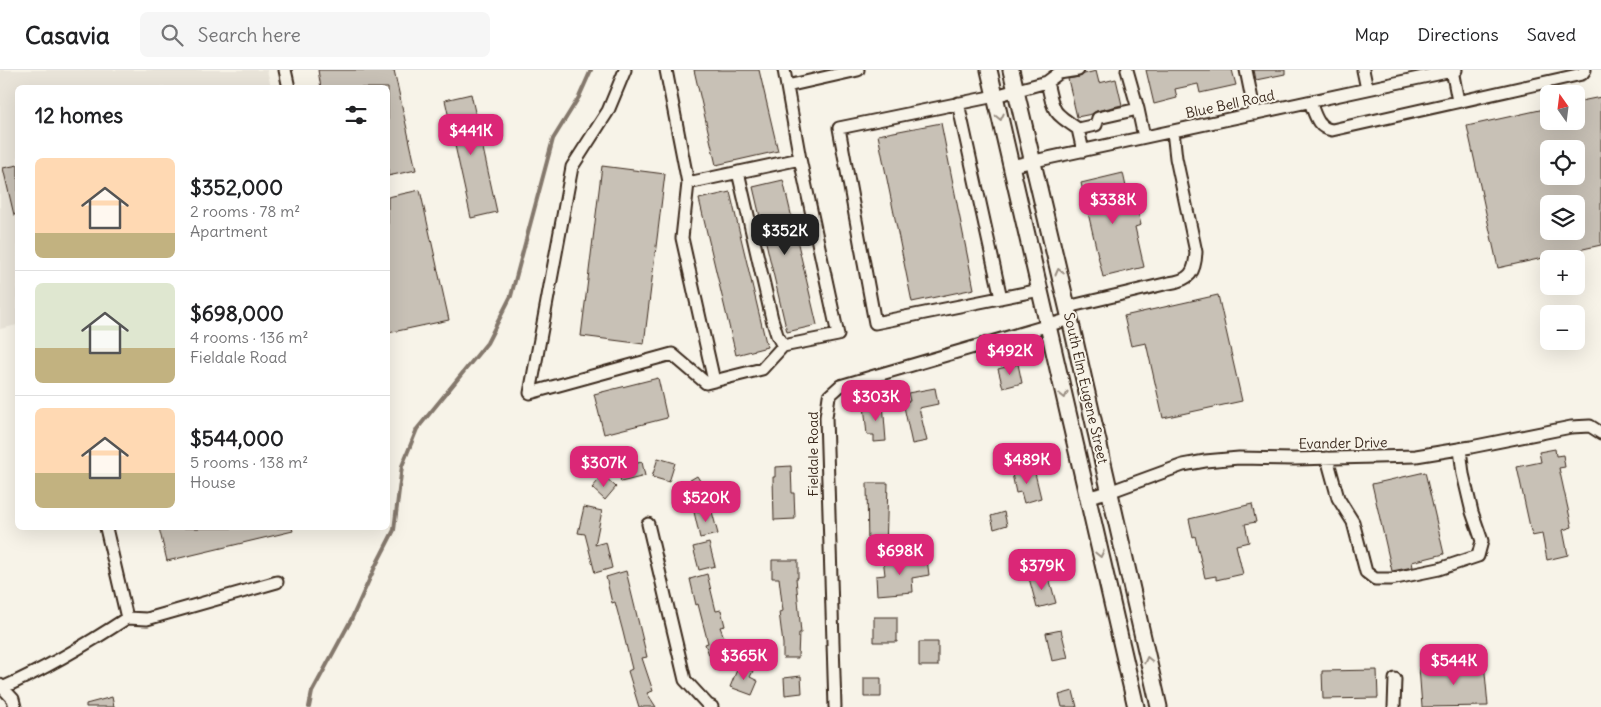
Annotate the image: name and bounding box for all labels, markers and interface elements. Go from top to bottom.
search box [140,12,490,57]
text: Casavia [25,20,110,50]
icon: search [158,21,186,49]
text: Search here [198,23,301,47]
text: Map [1354,23,1389,46]
text: Directions [1417,23,1499,46]
text: Saved [1527,23,1576,46]
north arrow [1540,85,1585,130]
map controls [1540,85,1585,350]
street label: Blue Bell Road [1184,86,1276,122]
icon: filters [342,101,370,129]
text: 12 homes [35,102,123,129]
one-way arrow [994,113,1005,122]
pin: $441K [436,114,506,156]
text: $441K [449,120,493,140]
button: locate [1540,140,1585,185]
text: $352,000 [190,174,283,201]
icon: home [75,178,135,238]
pin: $338K [1078,182,1148,225]
text: $338K [1090,189,1136,209]
button: layers [1540,195,1585,240]
text: 2 rooms · 78 m² [190,201,300,221]
pin: $352K [750,214,820,256]
text: $352K [762,220,808,240]
text: Apartment [190,221,268,241]
button: + [1540,250,1585,295]
one-way arrow [1054,267,1065,276]
text: $698,000 [190,300,284,327]
icon: home [75,303,135,363]
button: − [1540,305,1585,350]
street label: South Elm Eugene Street [1060,311,1112,466]
text: 4 rooms · 136 m² [190,327,308,347]
pin: $492K [975,334,1045,376]
text: $492K [987,340,1033,360]
text: Fieldale Road [190,347,287,367]
pin: $303K [841,380,911,422]
text: $303K [852,386,900,406]
one-way arrow [1058,391,1069,400]
street label: Fieldale Road [804,412,822,496]
text: $544,000 [190,425,284,452]
icon: home [75,428,135,488]
street label: Evander Drive [1298,433,1388,453]
pin: $489K [992,442,1062,485]
pin: $307K [569,446,639,488]
text: $489K [1004,449,1050,469]
text: 5 rooms · 138 m² [190,452,308,472]
text: $307K [581,452,627,472]
text: House [190,472,236,492]
pin: $520K [671,480,741,523]
text: $520K [682,487,730,507]
pin: $698K [865,534,935,576]
text: $698K [877,540,923,560]
pin: $379K [1007,548,1077,591]
one-way arrow [1094,549,1105,558]
text: $379K [1020,555,1064,575]
pin: $365K [709,638,779,681]
pin: $544K [1419,644,1489,686]
text: $365K [721,645,767,665]
text: $544K [1431,650,1477,670]
one-way arrow [1143,655,1154,664]

